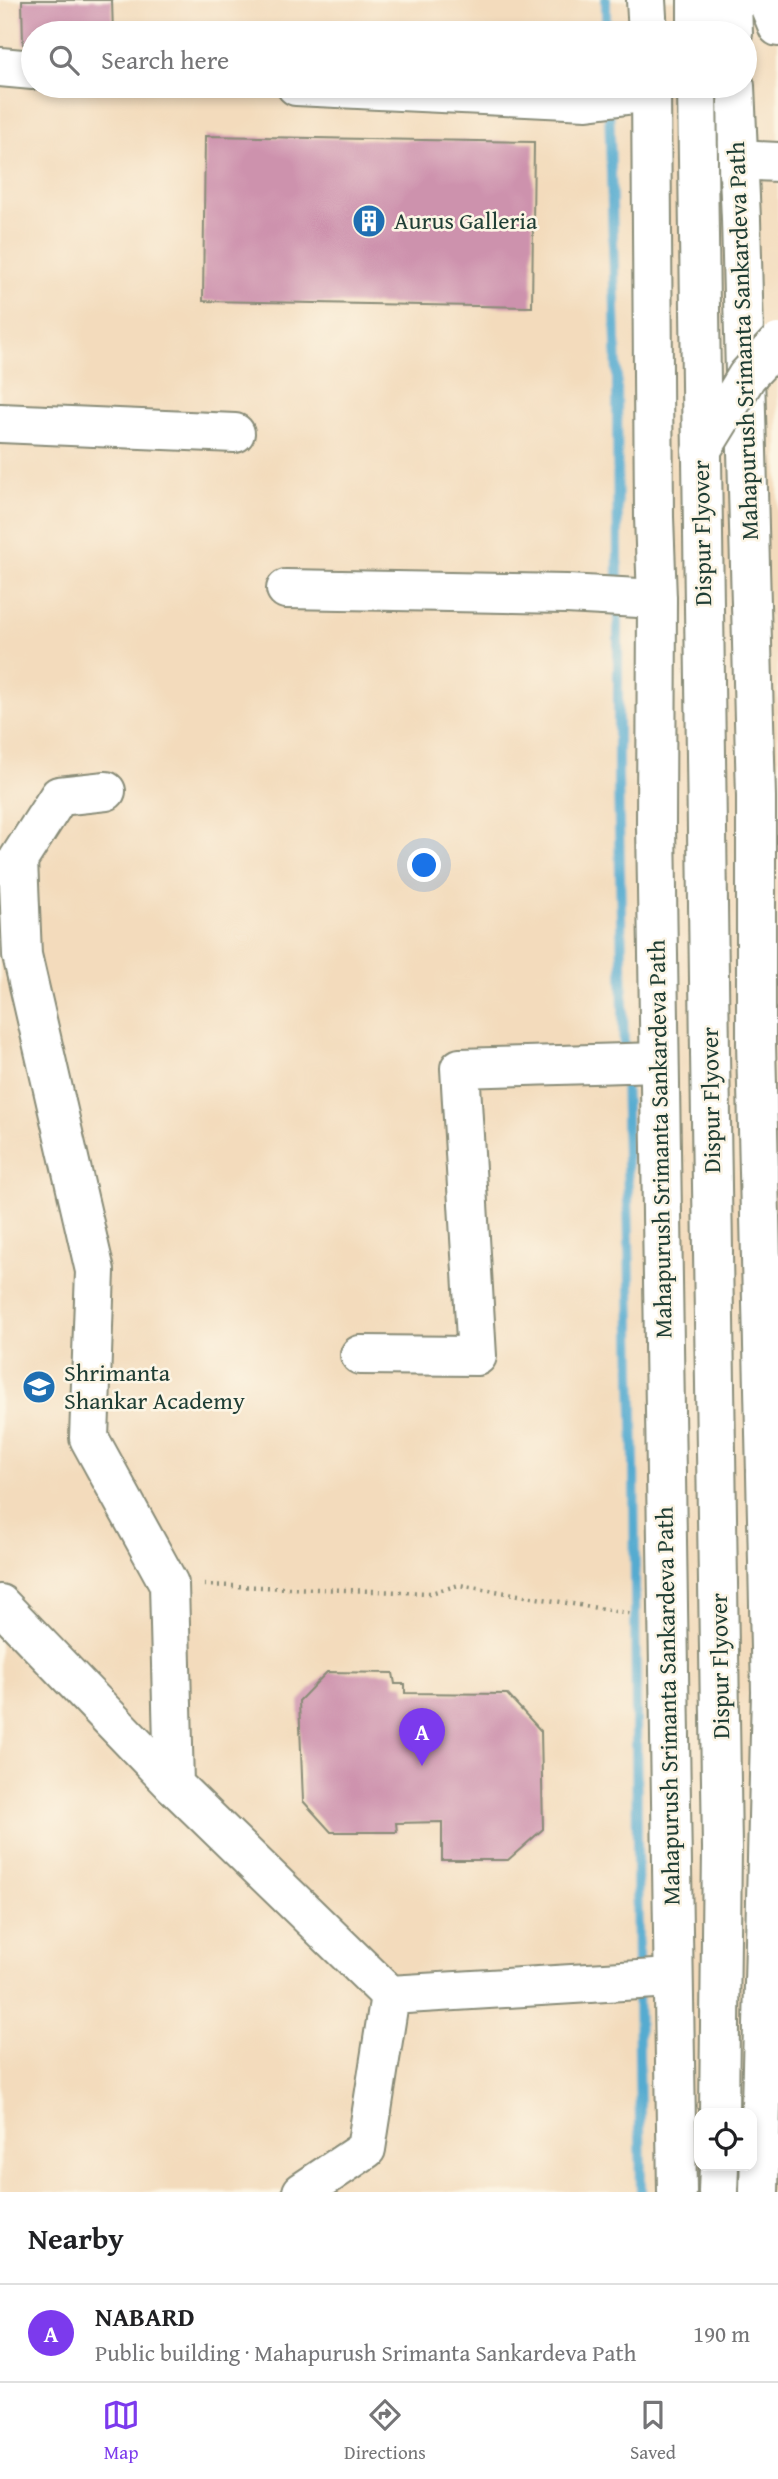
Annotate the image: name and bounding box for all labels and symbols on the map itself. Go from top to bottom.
street label: Mahapurush Srimanta Sankardeva Path [718,141,767,541]
building icon: Aurus Galleria [350,202,388,240]
place label: Aurus Galleria [394,203,538,238]
street label: Dispur Flyover [683,460,720,606]
your location [407,848,441,882]
street label: Mahapurush Srimanta Sankardeva Path [639,939,680,1339]
street label: Dispur Flyover [692,1027,729,1173]
place label: Shrimanta Shankar Academy [64,1355,245,1418]
school or university icon: Shrimanta Shankar Academy [20,1368,58,1406]
street label: Mahapurush Srimanta Sankardeva Path [647,1506,688,1906]
street label: Dispur Flyover [701,1593,738,1739]
pin: A [399,1708,445,1766]

